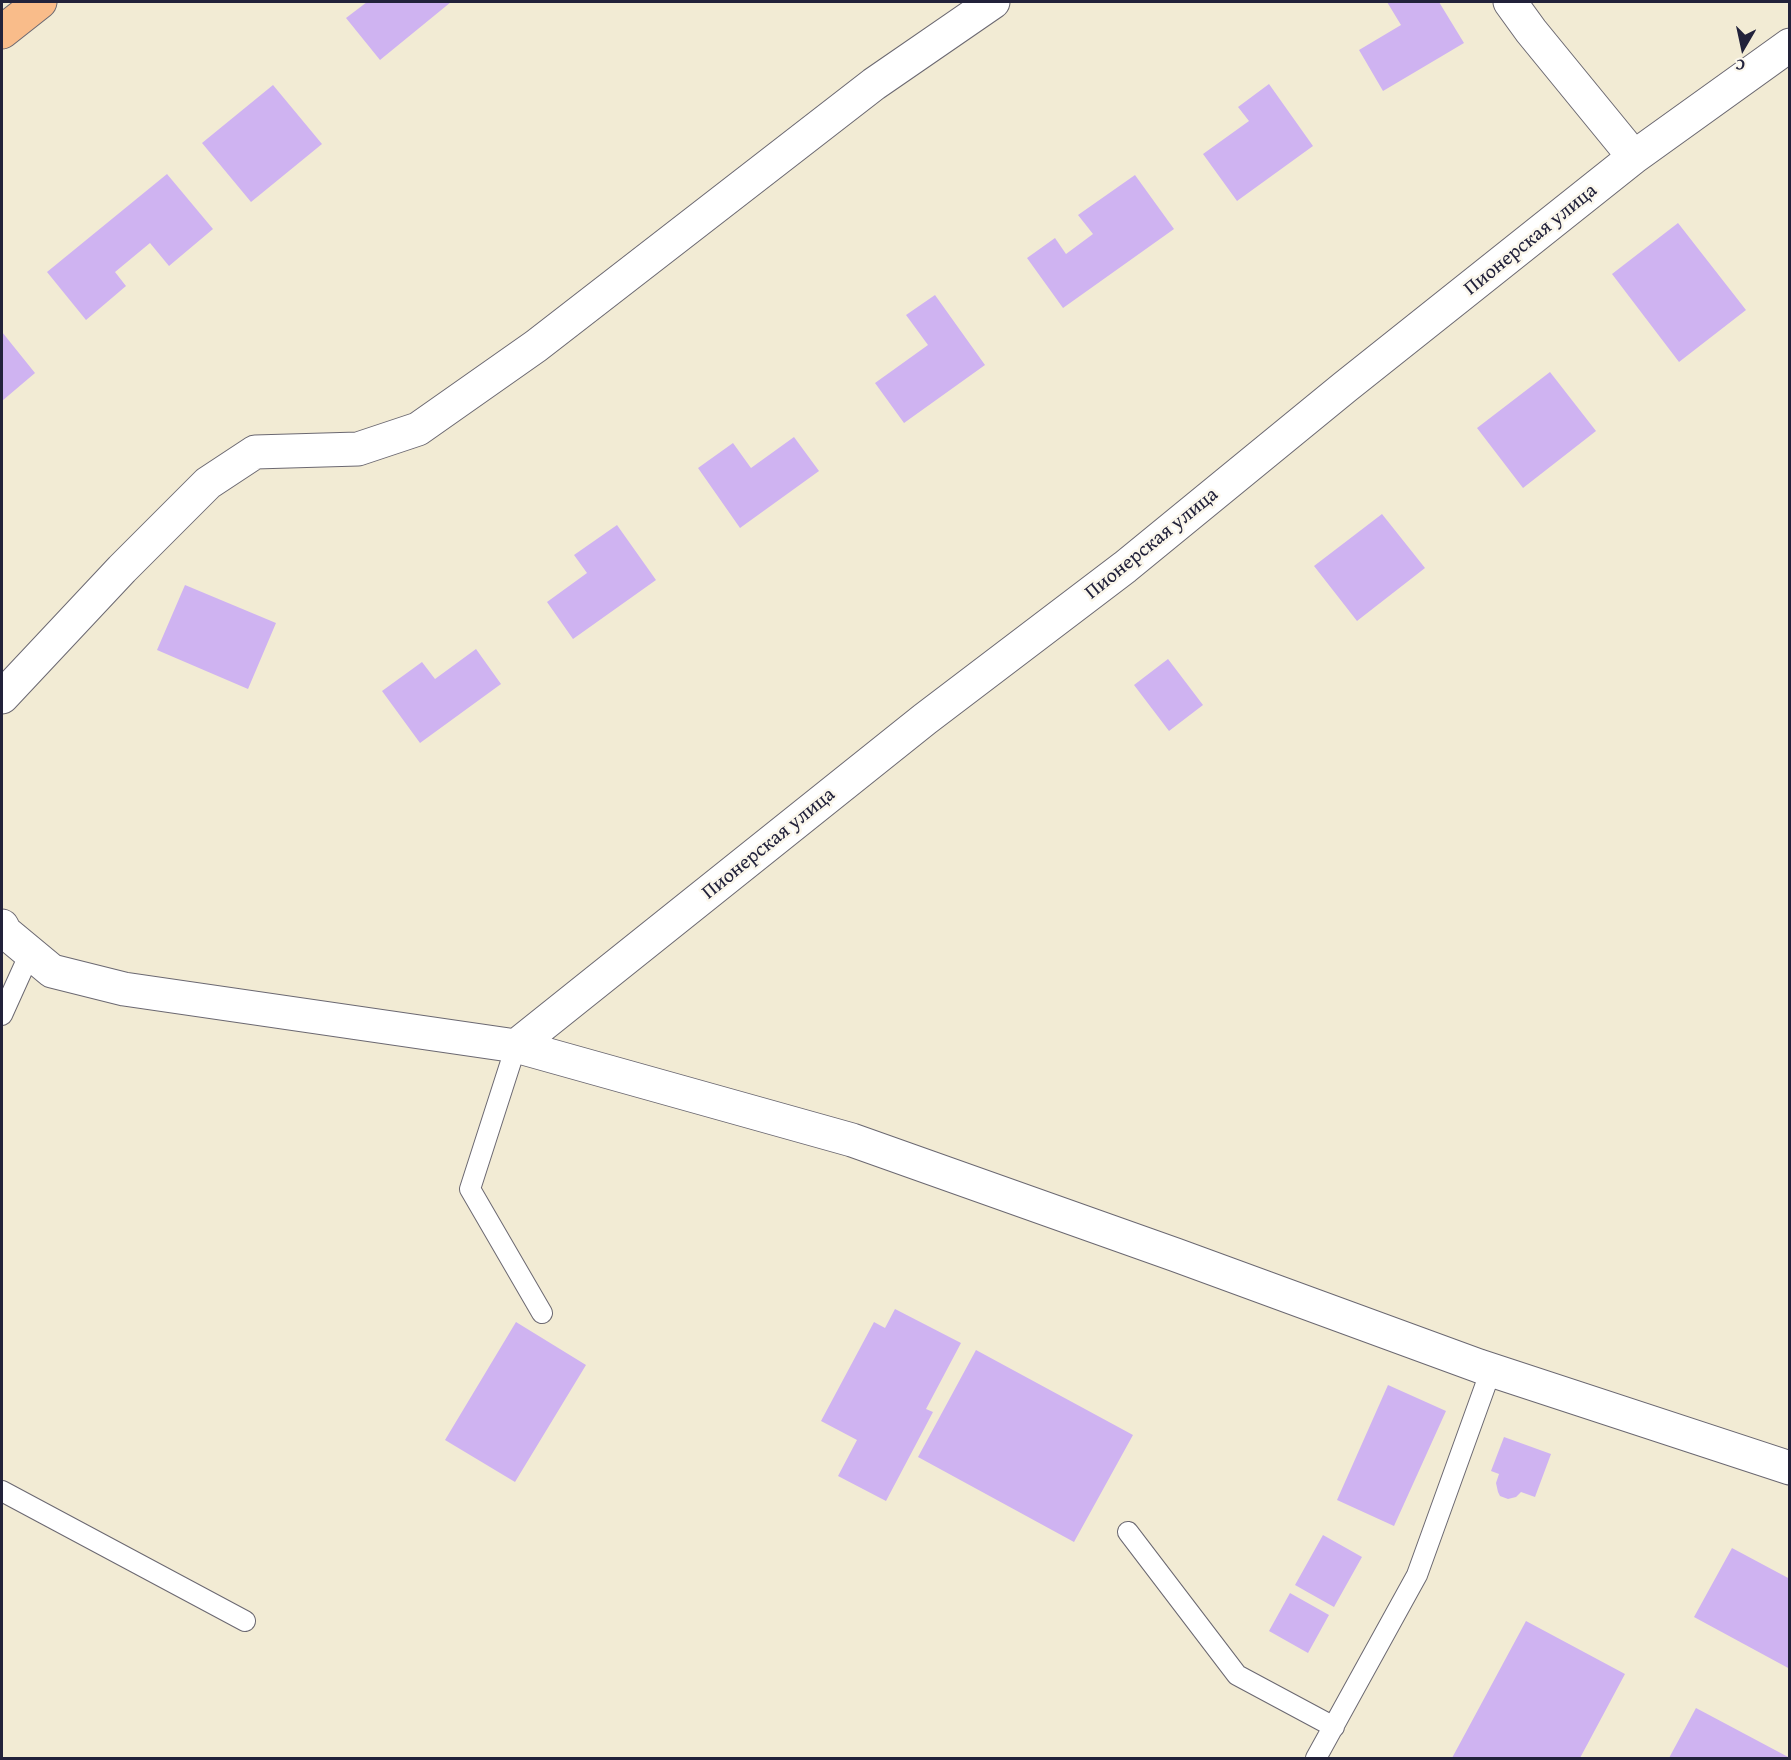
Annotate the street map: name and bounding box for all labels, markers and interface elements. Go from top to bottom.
north arrow [1713,18,1773,78]
text: С [1734,53,1747,78]
street label: Пионерская улица [1460,179,1602,301]
street label: Пионерская улица [1081,483,1223,605]
street label: Пионерская улица [698,783,840,905]

